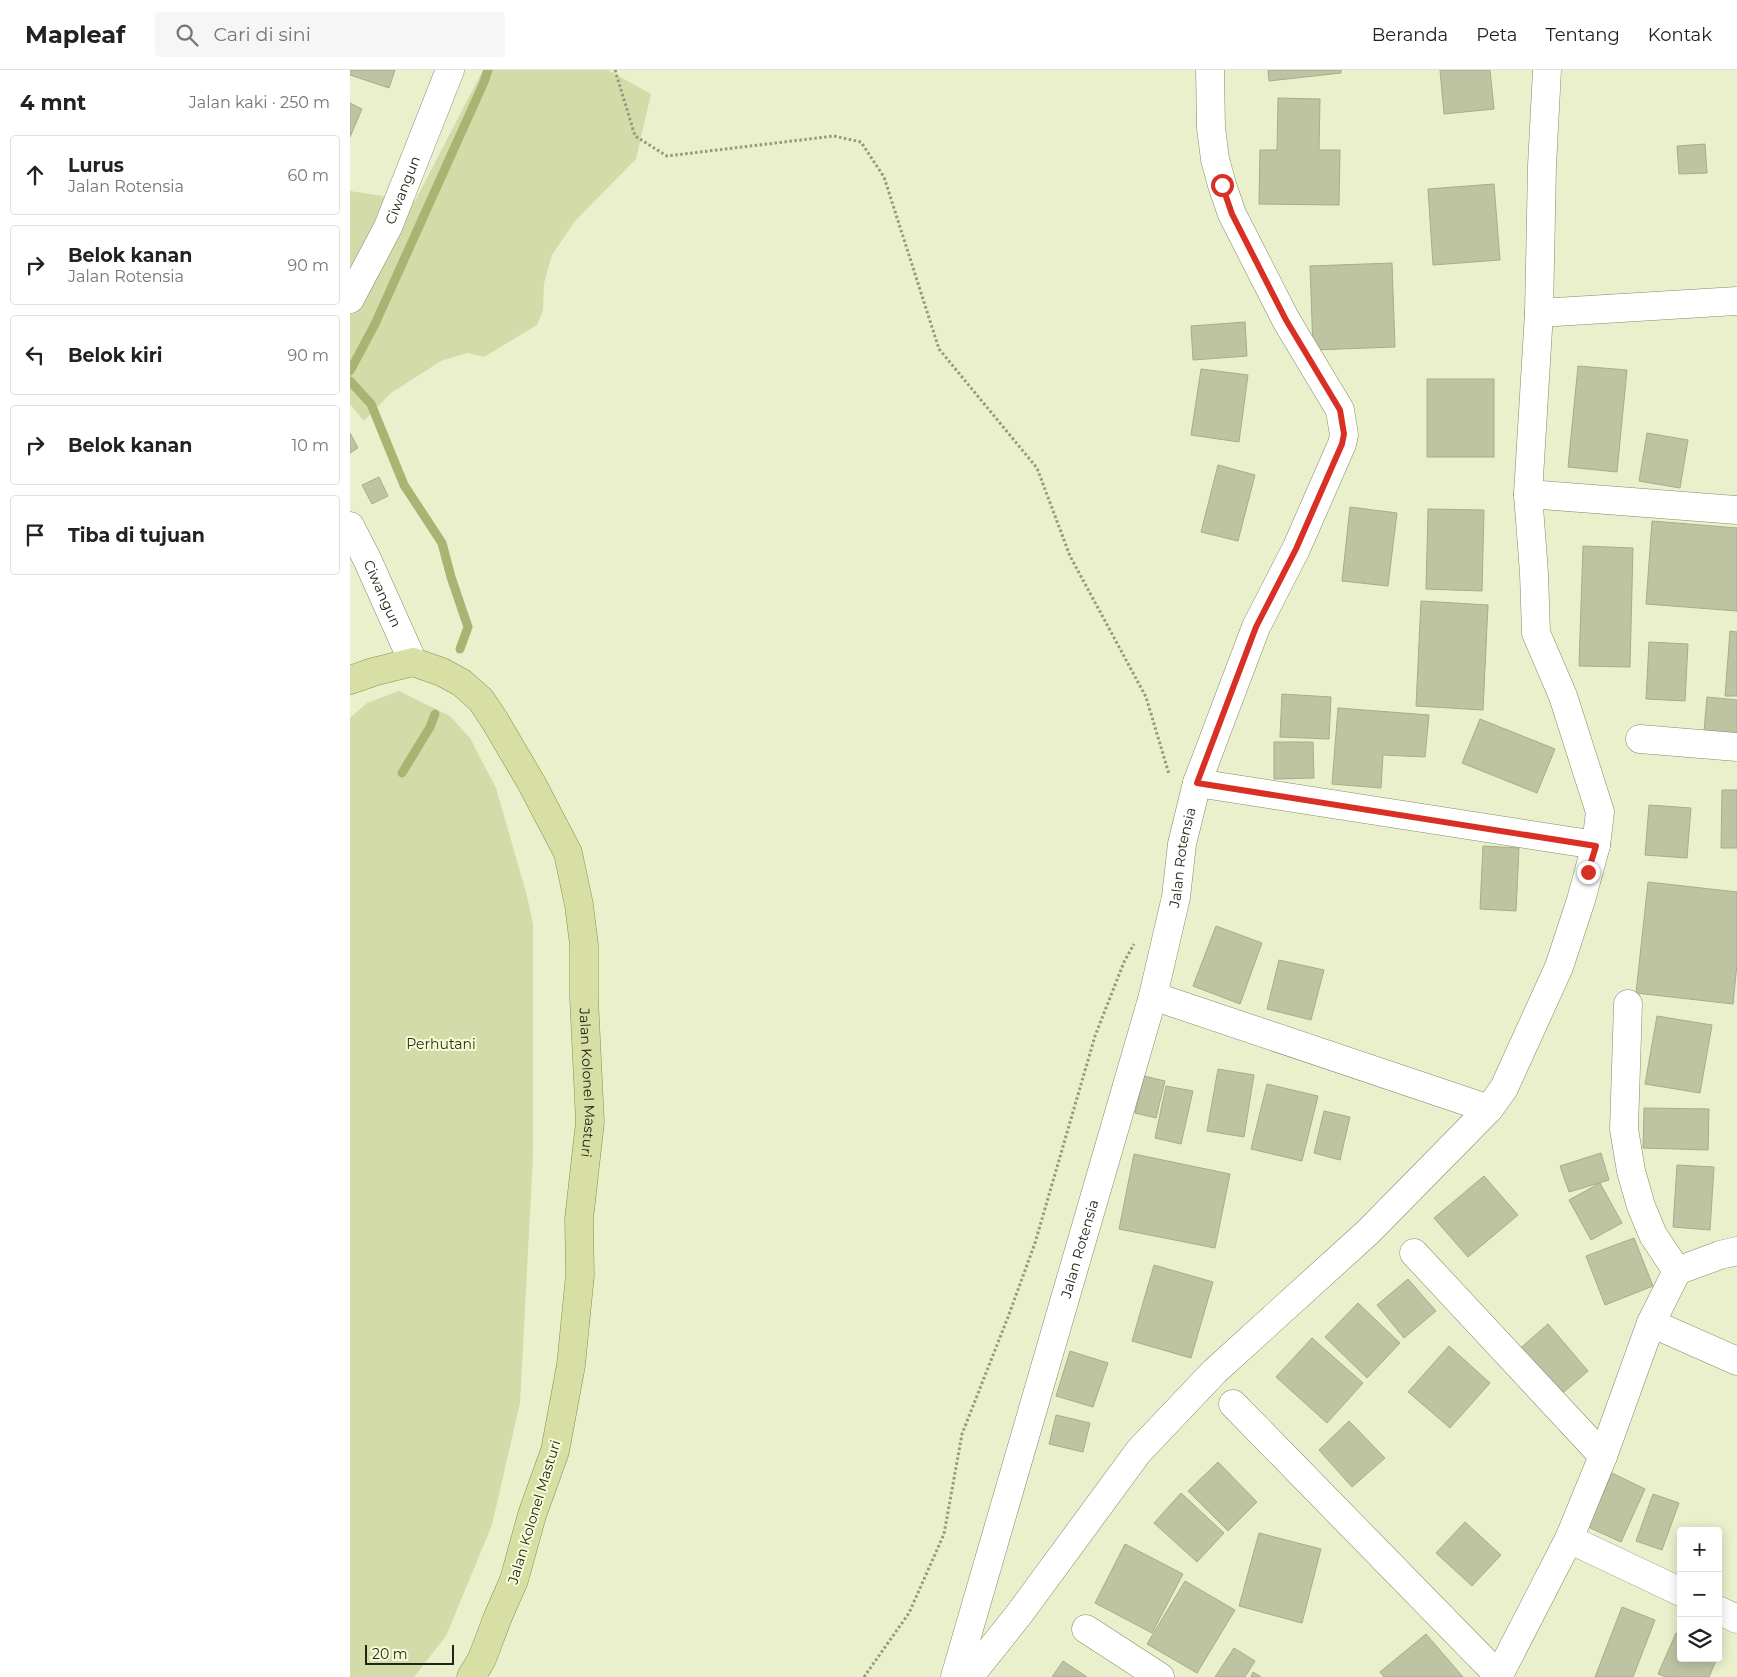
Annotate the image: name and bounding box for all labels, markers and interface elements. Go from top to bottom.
search box [155,12,505,57]
text: Mapleaf [25,20,125,49]
icon: search [173,21,201,49]
text: Cari di sini [213,23,311,46]
text: Beranda [1372,24,1448,46]
text: Peta [1476,24,1517,46]
text: Tentang [1545,24,1620,46]
text: Kontak [1648,24,1712,46]
text: 4 mnt [20,90,86,115]
text: Jalan kaki · 250 m [189,93,330,112]
street label: Ciwangun [381,153,424,227]
text: Lurus [68,154,124,177]
icon: ahead [21,161,49,189]
text: 60 m [287,166,329,185]
route start [1211,174,1234,197]
text: Jalan Rotensia [68,177,184,196]
text: Belok kanan [68,244,192,267]
icon: right [21,251,49,279]
text: 90 m [287,256,329,275]
text: Jalan Rotensia [68,267,184,286]
icon: left [21,341,49,369]
text: Belok kiri [68,344,163,367]
text: 90 m [287,346,329,365]
icon: right [21,431,49,459]
text: Belok kanan [68,434,192,457]
text: 10 m [291,436,329,455]
icon: arrive [21,521,49,549]
text: Tiba di tujuan [68,524,205,547]
street label: Ciwangun [360,557,405,630]
street label: Jalan Rotensia [1165,805,1200,910]
route end [1577,861,1600,884]
street label: Jalan Kolonel Masturi [575,1007,599,1158]
park label: Perhutani [406,1035,476,1053]
street label: Jalan Rotensia [1056,1197,1102,1301]
street label: Jalan Kolonel Masturi [503,1438,564,1587]
map controls [1677,1527,1722,1662]
button: + [1677,1527,1722,1572]
button: − [1677,1572,1722,1617]
button: layers [1677,1617,1722,1662]
scale bar [365,1642,454,1665]
text: 20 m [372,1645,408,1663]

